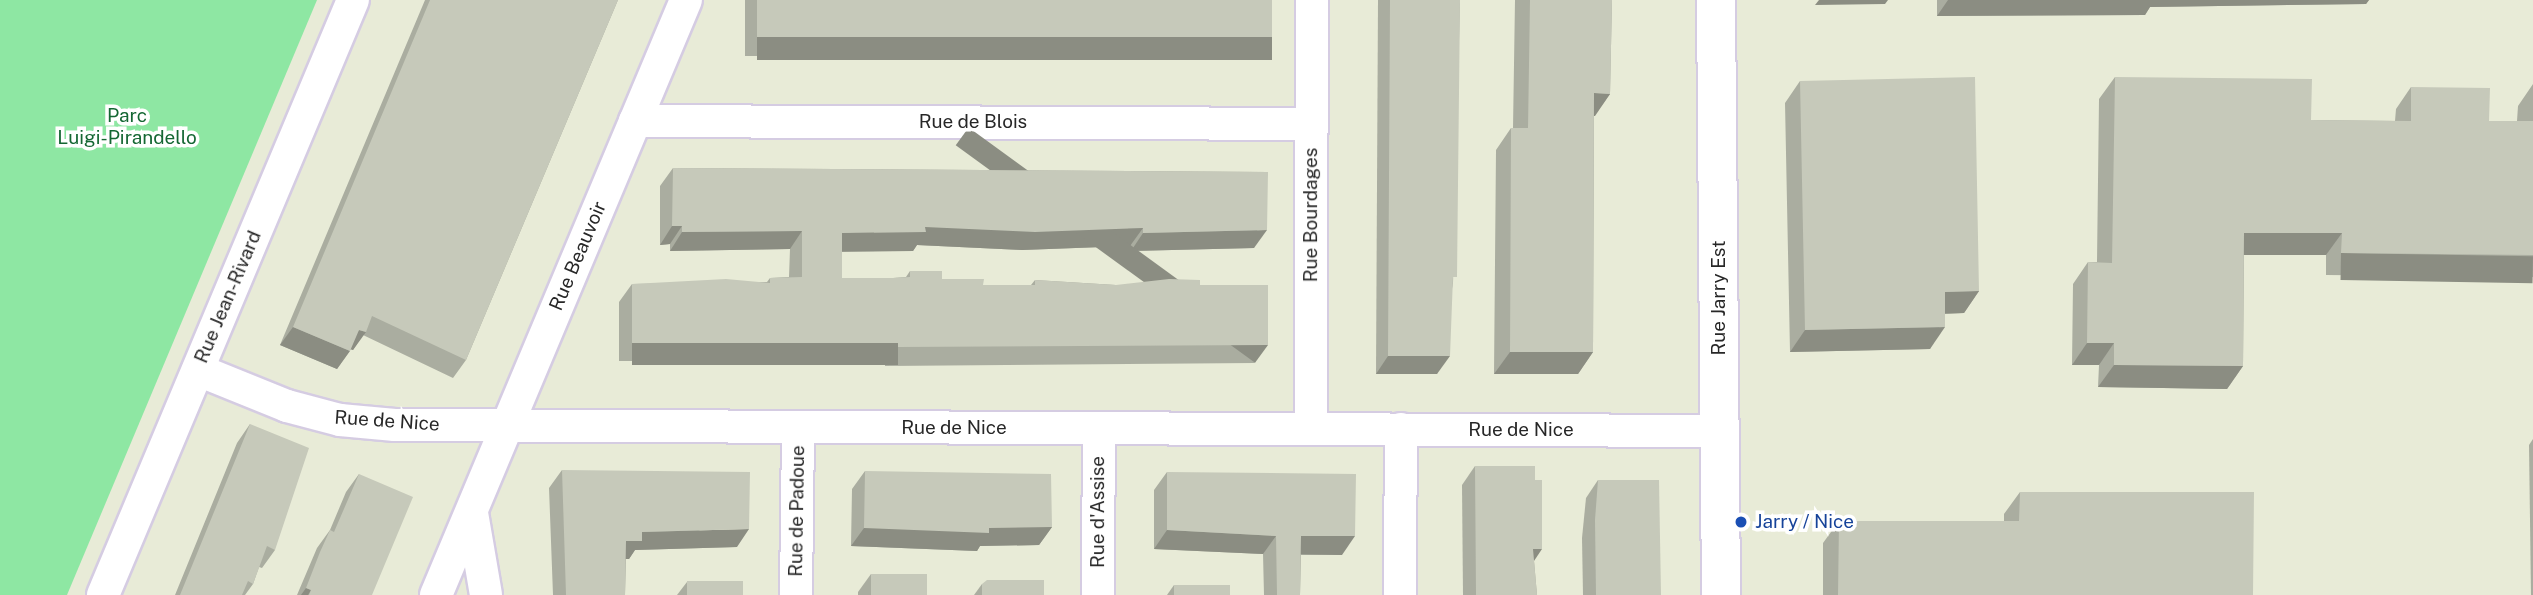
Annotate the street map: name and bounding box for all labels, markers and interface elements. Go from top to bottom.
park label: Parc Luigi-Pirandello [57,105,197,149]
street label: Rue de Blois [919,111,1027,133]
street label: Rue Bourdages [1300,148,1322,282]
street label: Rue Beauvoir [545,198,611,314]
street label: Rue Jean-Rivard [190,227,266,367]
street label: Rue Jarry Est [1708,240,1730,356]
street label: Rue de Nice [333,406,441,436]
street label: Rue de Nice [901,417,1007,439]
street label: Rue de Nice [1468,419,1574,441]
street label: Rue de Padoue [784,445,810,577]
street label: Rue d'Assise [1087,456,1109,568]
place label: Jarry / Nice [1755,511,1854,533]
marker: Jarry / Nice [1733,514,1749,530]

